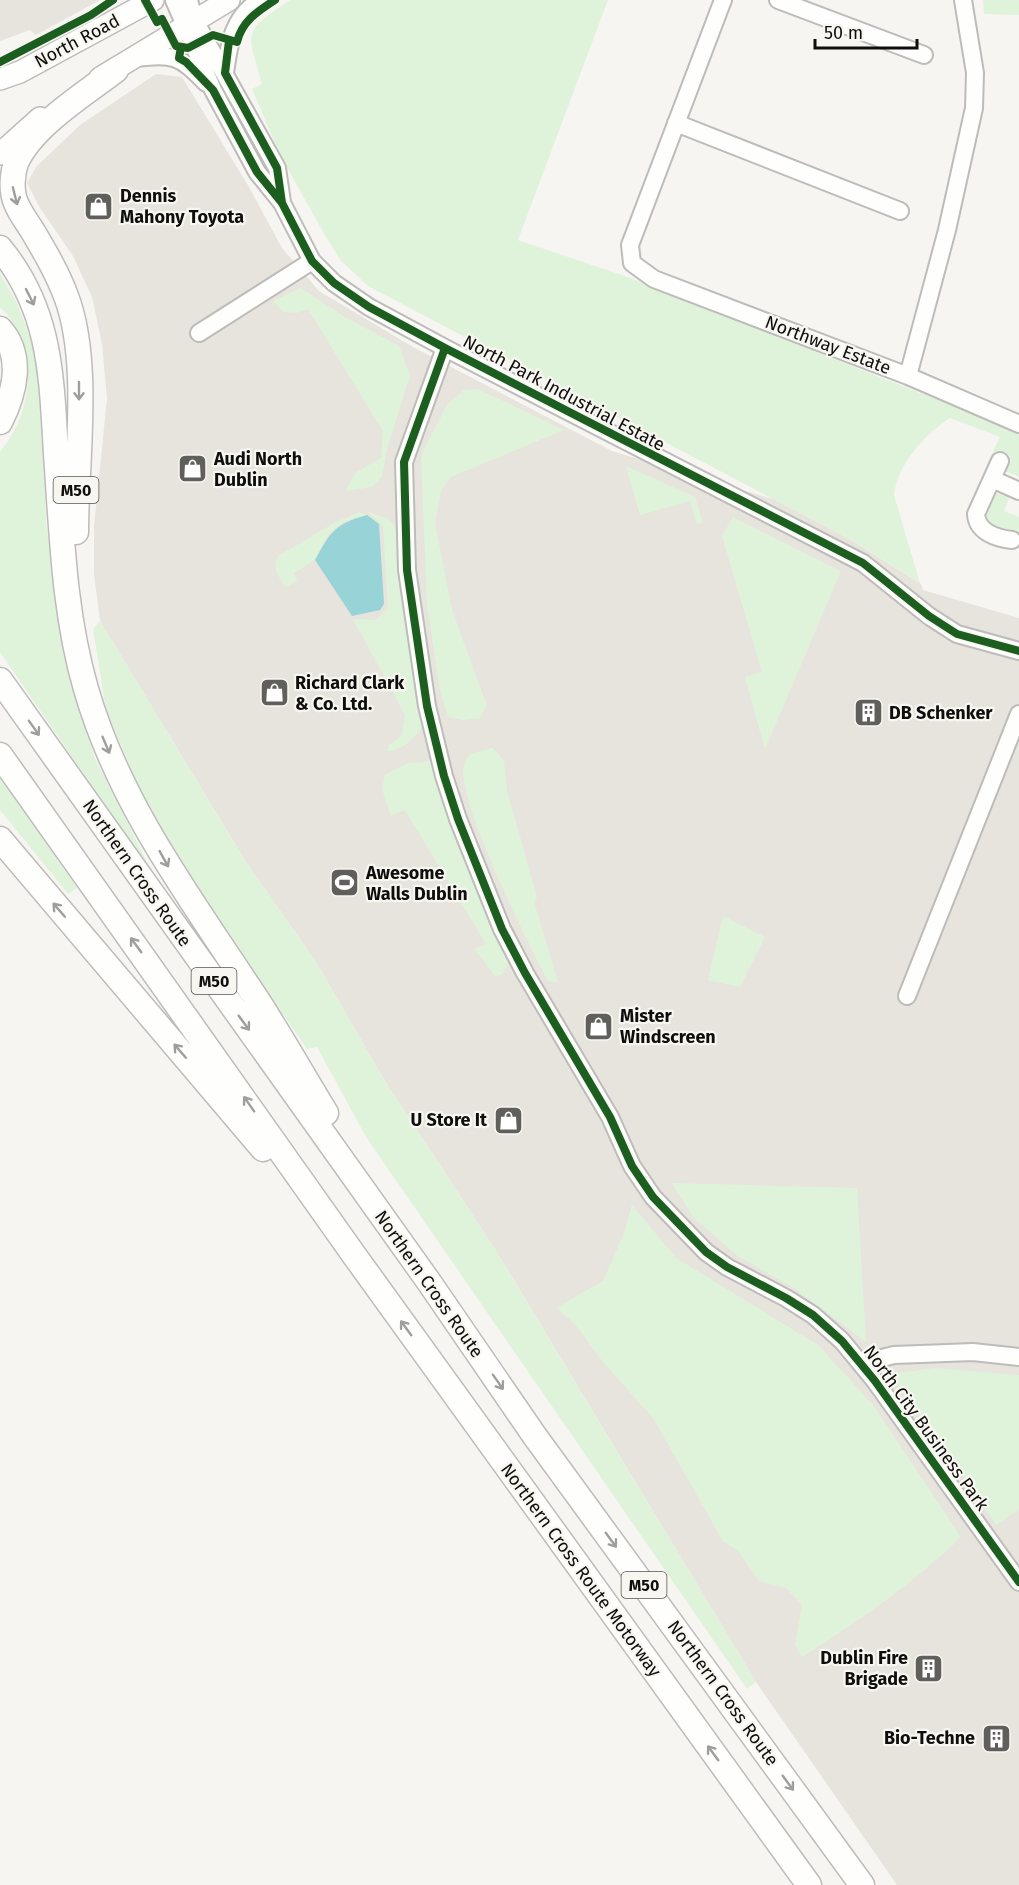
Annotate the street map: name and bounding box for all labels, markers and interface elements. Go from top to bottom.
street label: North Road [31,9,123,73]
scale bar [815,12,917,50]
text: 50 m [824,22,863,44]
place label: Dennis Mahony Toyota [120,185,244,228]
one-way arrow [10,186,22,205]
shop icon: Dennis Mahony Toyota [83,190,115,222]
one-way arrow [25,287,36,305]
street label: Northway Estate [762,311,894,379]
street label: North Park Industrial Estate [459,330,669,456]
one-way arrow [73,380,85,400]
place label: Audi North Dublin [213,448,302,491]
shop icon: Audi North Dublin [177,453,209,485]
road number: M50 [54,477,98,503]
place label: Richard Clark & Co. Ltd. [295,672,405,715]
shop icon: Richard Clark & Co. Ltd. [258,677,290,709]
building icon: DB Schenker [852,697,884,729]
place label: DB Schenker [889,702,993,724]
one-way arrow [28,719,40,735]
one-way arrow [101,735,112,753]
street label: Northern Cross Route [78,795,196,951]
one-way arrow [158,850,170,867]
place label: Awesome Walls Dublin [365,862,468,905]
sports icon: Awesome Walls Dublin [329,867,361,899]
one-way arrow [52,903,66,918]
one-way arrow [130,938,142,954]
road number: M50 [192,968,236,994]
place label: Mister Windscreen [620,1005,716,1048]
shop icon: Mister Windscreen [583,1010,615,1042]
one-way arrow [238,1015,251,1031]
one-way arrow [173,1044,187,1059]
one-way arrow [243,1097,255,1113]
shop icon: U Store It [492,1104,524,1136]
place label: U Store It [410,1109,488,1131]
street label: Northern Cross Route [370,1206,488,1362]
one-way arrow [400,1320,413,1336]
street label: North City Business Park [859,1341,994,1516]
one-way arrow [492,1373,504,1390]
street label: Northern Cross Route Motorway [496,1459,666,1681]
one-way arrow [605,1532,618,1548]
road number: M50 [622,1572,666,1598]
street label: Northern Cross Route [663,1616,783,1770]
place label: Dublin Fire Brigade [820,1647,908,1690]
building icon: Dublin Fire Brigade [913,1652,945,1684]
building icon: Bio-Techne [980,1722,1012,1754]
place label: Bio-Techne [884,1727,975,1749]
one-way arrow [707,1745,720,1761]
one-way arrow [782,1775,794,1791]

